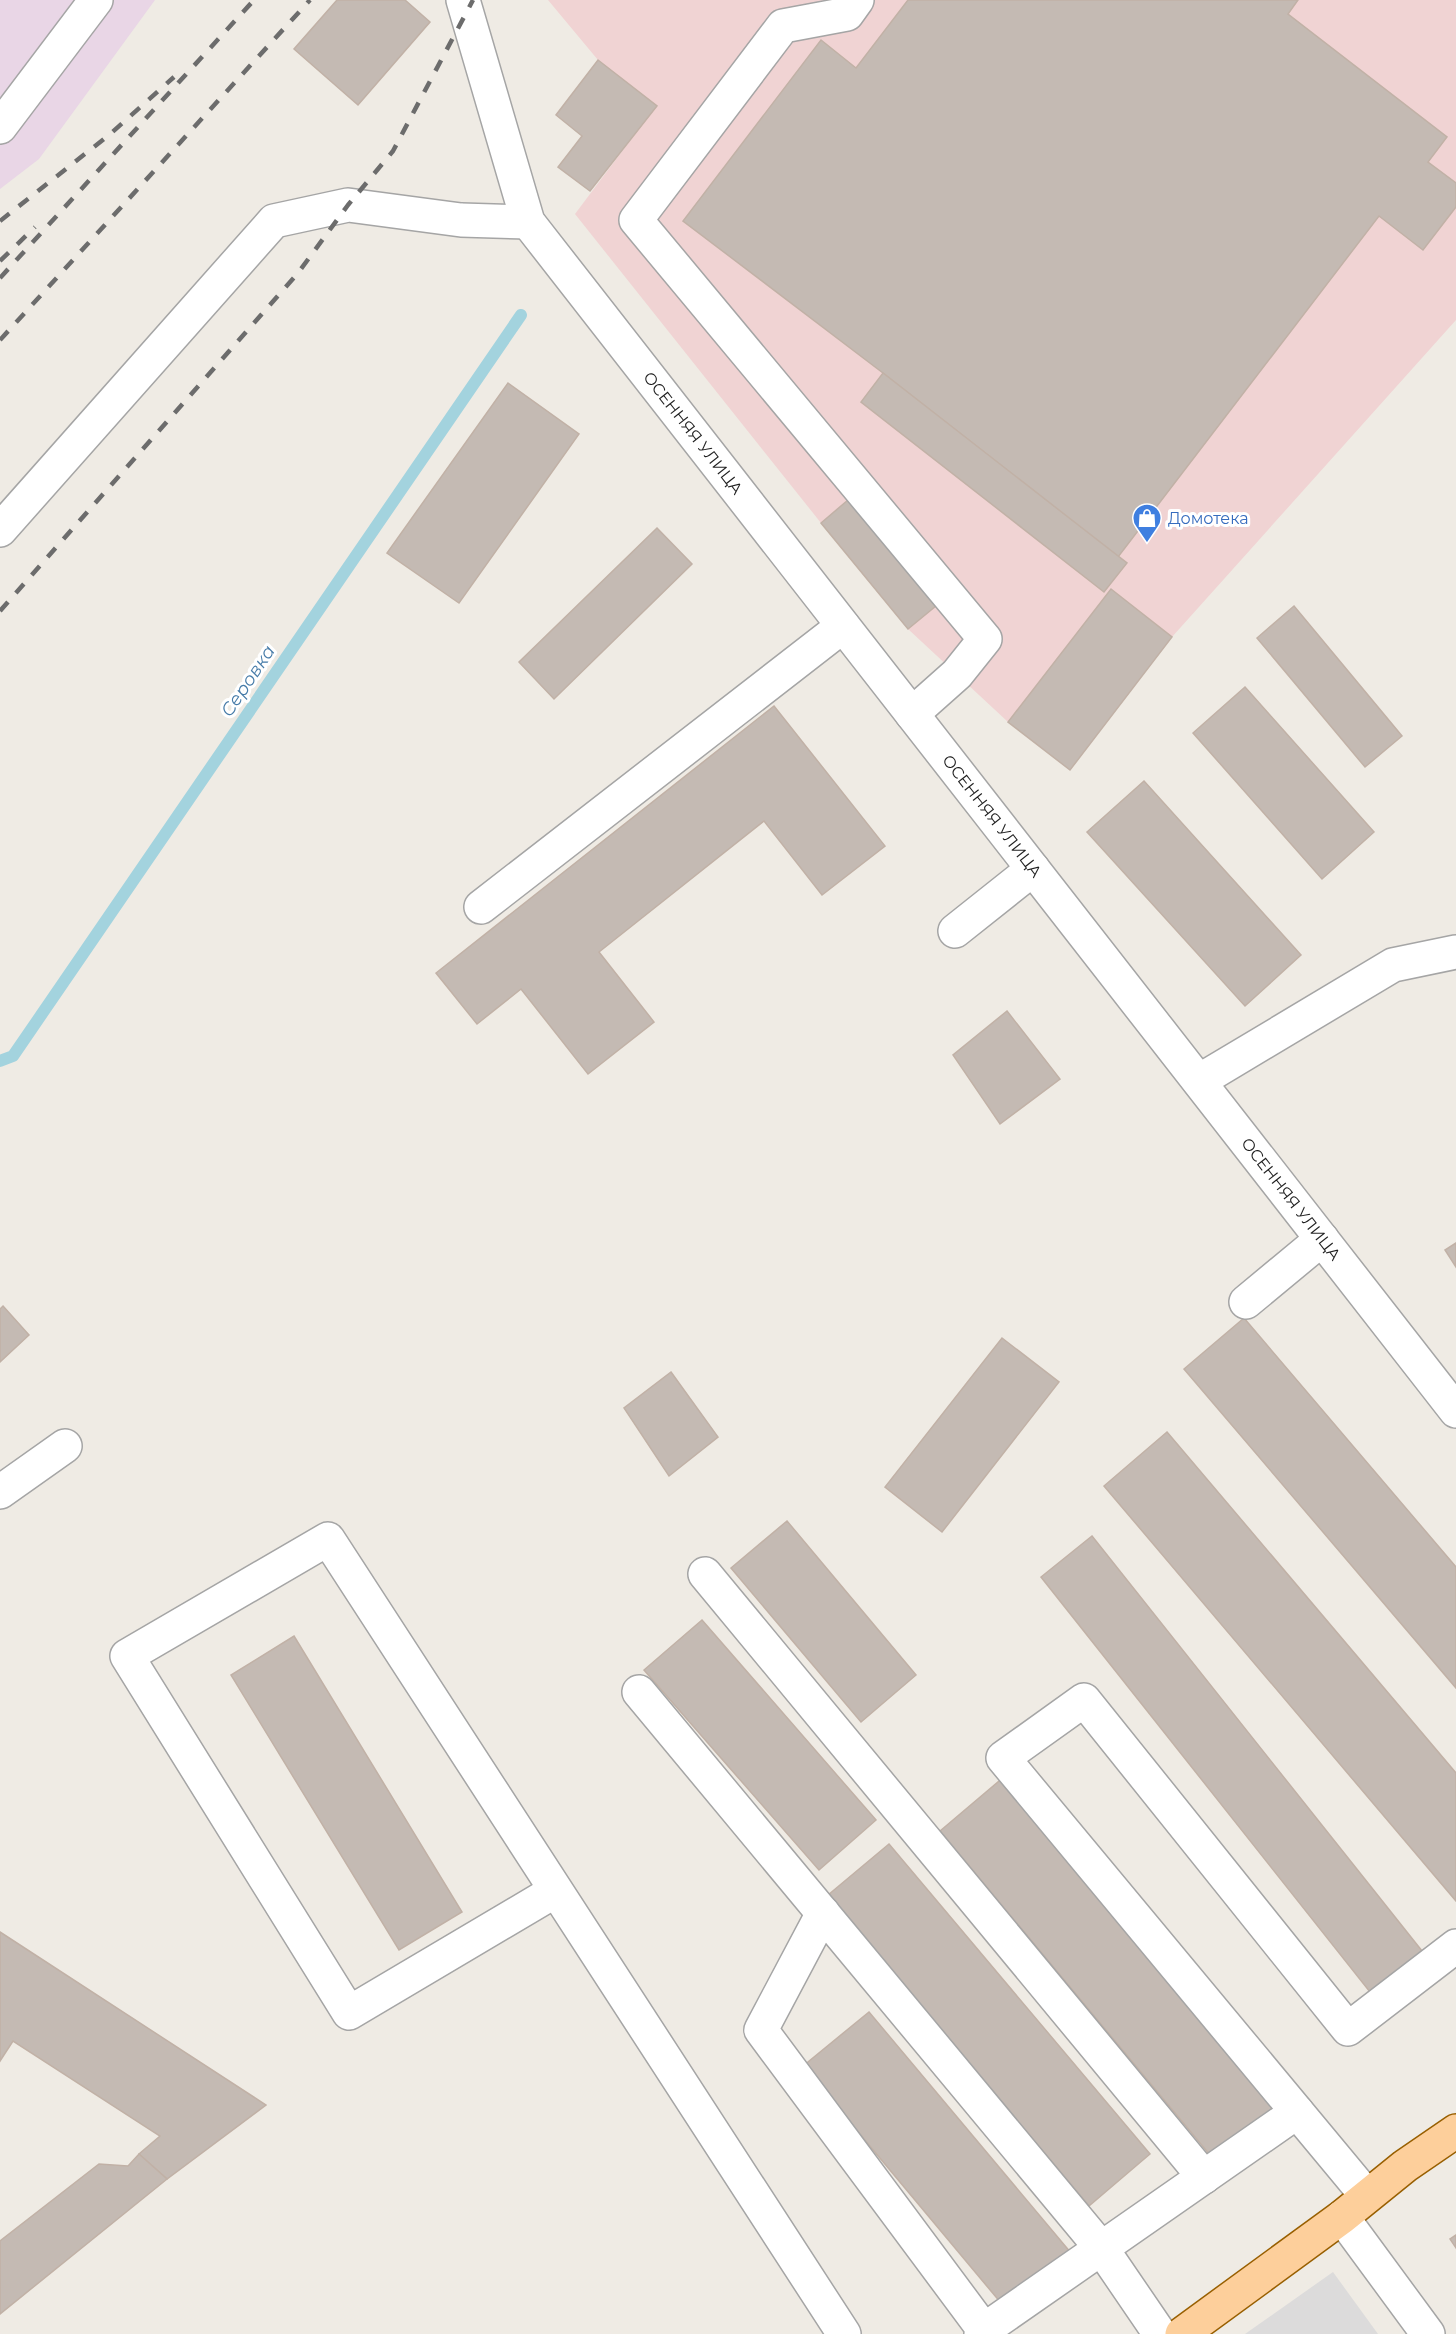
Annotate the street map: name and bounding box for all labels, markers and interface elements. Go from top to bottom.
street label: ОСЕННЯЯ УЛИЦА [639,368,747,498]
shop icon: Домотека [1131,502,1163,544]
place label: Домотека [1168,509,1249,528]
water label: Серовка [216,641,280,721]
street label: ОСЕННЯЯ УЛИЦА [938,751,1046,881]
street label: ОСЕННЯЯ УЛИЦА [1237,1134,1345,1264]

